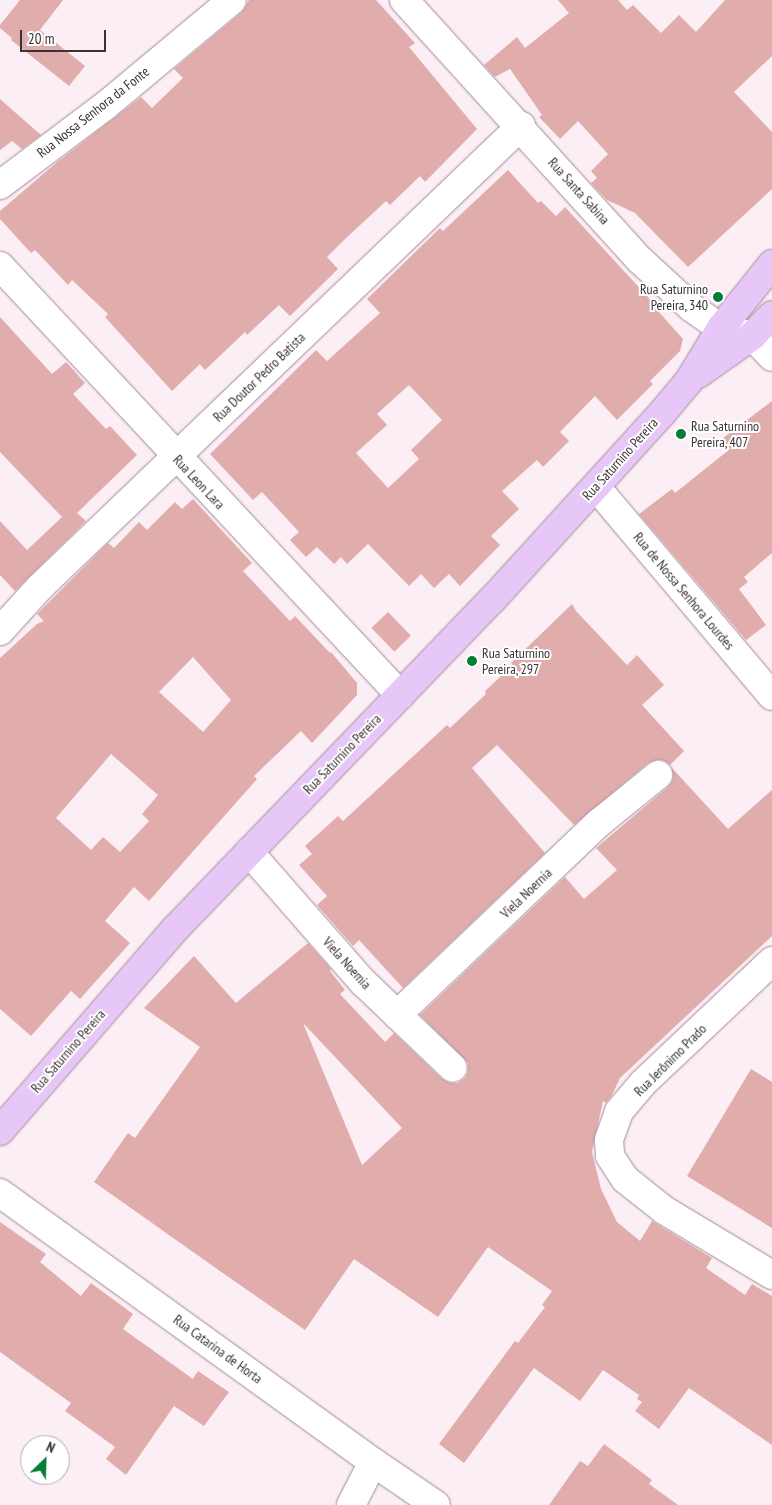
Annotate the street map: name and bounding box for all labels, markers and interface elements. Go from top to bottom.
scale bar [22,20,109,52]
text: 20 m [28,29,54,48]
street label: Rua Nossa Senhora da Fonte [34,63,152,161]
street label: Rua Santa Sabina [545,154,613,228]
place label: Rua Saturnino Pereira, 340 [640,281,708,314]
marker: Rua Saturnino Pereira, 340 [712,291,724,303]
street label: Rua Doutor Pedro Batista [210,329,308,425]
street label: Rua Saturnino Pereira [579,414,661,504]
place label: Rua Saturnino Pereira, 407 [691,418,759,451]
marker: Rua Saturnino Pereira, 407 [675,428,687,440]
street label: Rua Leon Lara [170,451,228,513]
street label: Rua de Nossa Senhora Lourdes [630,529,738,653]
place label: Rua Saturnino Pereira, 297 [482,645,550,678]
marker: Rua Saturnino Pereira, 297 [466,655,478,667]
street label: Rua Saturnino Pereira [300,710,384,798]
street label: Viela Noernia [497,864,555,922]
street label: Viela Noemia [319,934,375,992]
street label: Rua Saturnino Pereira [27,1006,109,1096]
street label: Rua Jerônimo Prado [630,1020,710,1100]
street label: Rua Catarina de Horta [170,1311,266,1387]
north arrow [20,1435,70,1485]
text: N [44,1437,58,1457]

